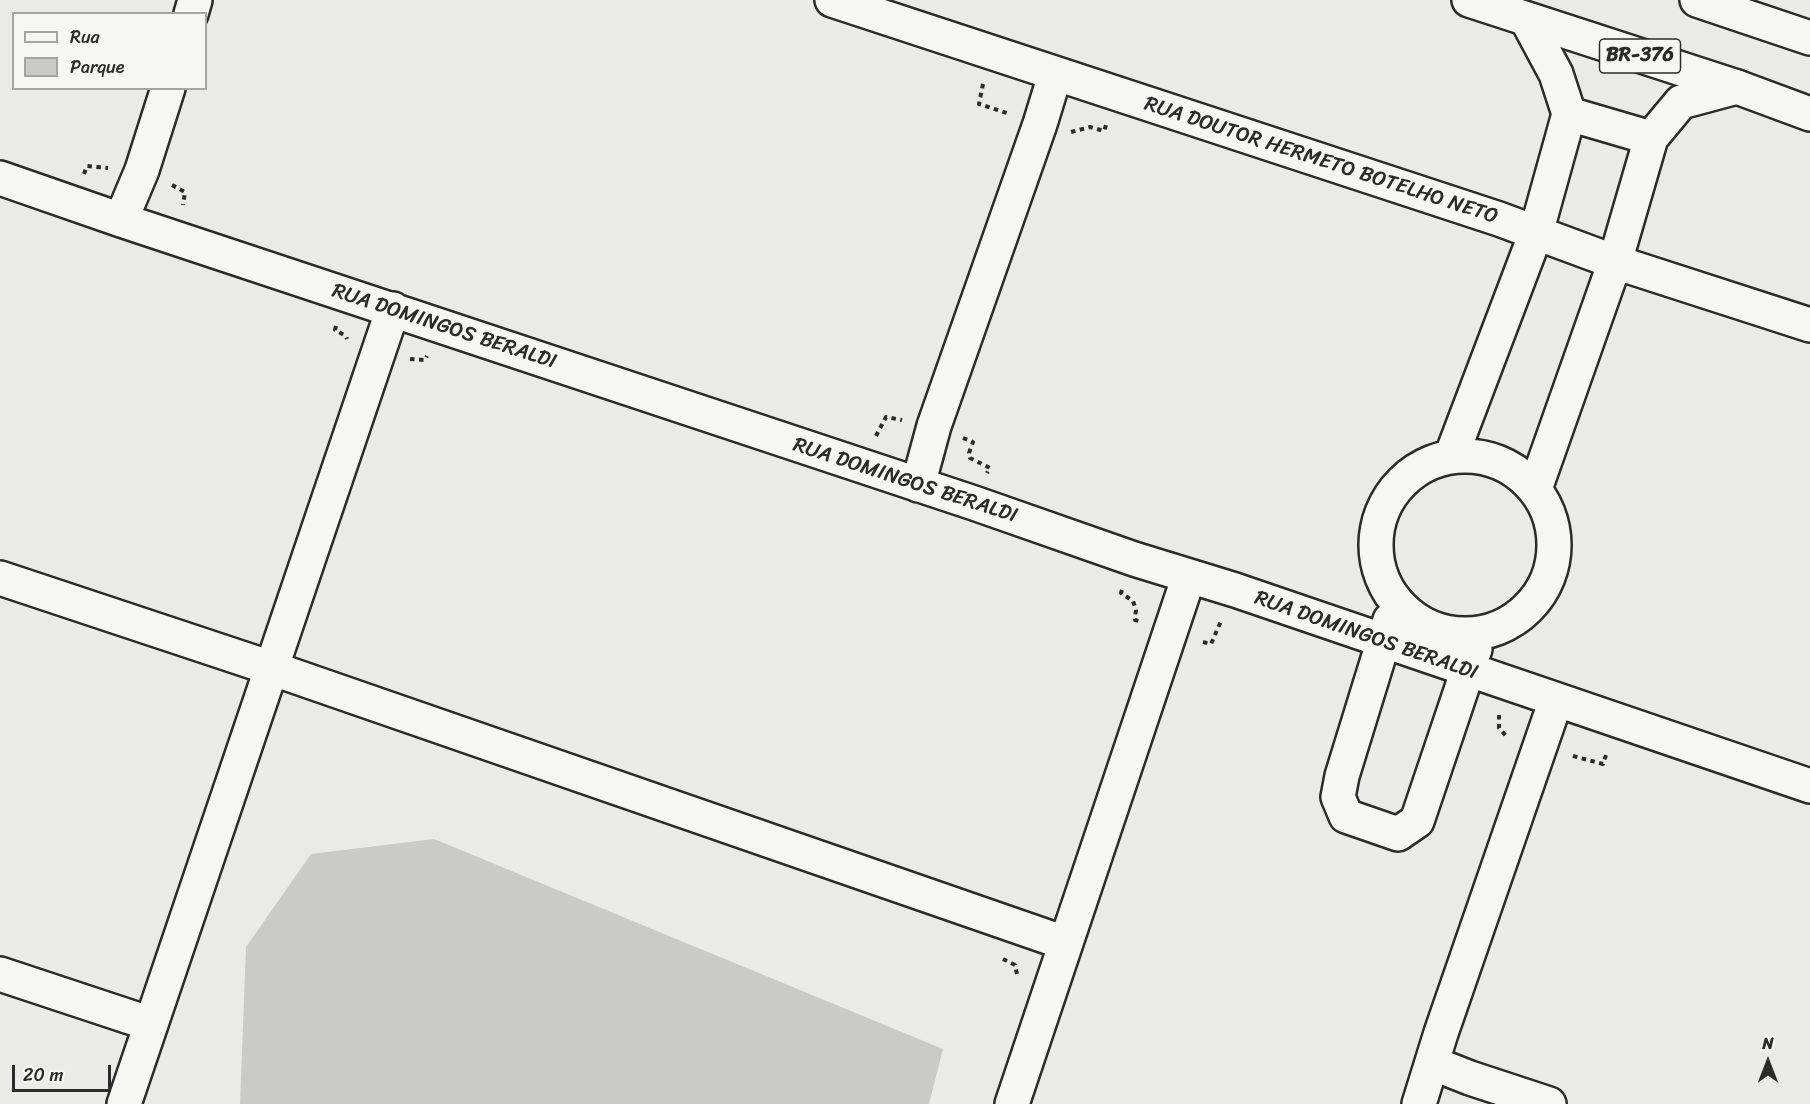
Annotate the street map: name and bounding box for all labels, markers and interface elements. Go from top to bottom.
legend [12,12,207,90]
text: Rua [70,21,100,53]
road number: BR-376 [1600,39,1680,73]
text: Parque [70,51,124,83]
street label: RUA DOUTOR HERMETO BOTELHO NETO [1141,92,1501,230]
street label: RUA DOMINGOS BERALDI [329,279,559,375]
street label: RUA DOMINGOS BERALDI [790,433,1020,529]
street label: RUA DOMINGOS BERALDI [1251,586,1481,686]
text: N [1762,1029,1774,1058]
north arrow [1738,1032,1798,1092]
scale bar [15,1053,114,1091]
text: 20 m [23,1059,63,1091]

